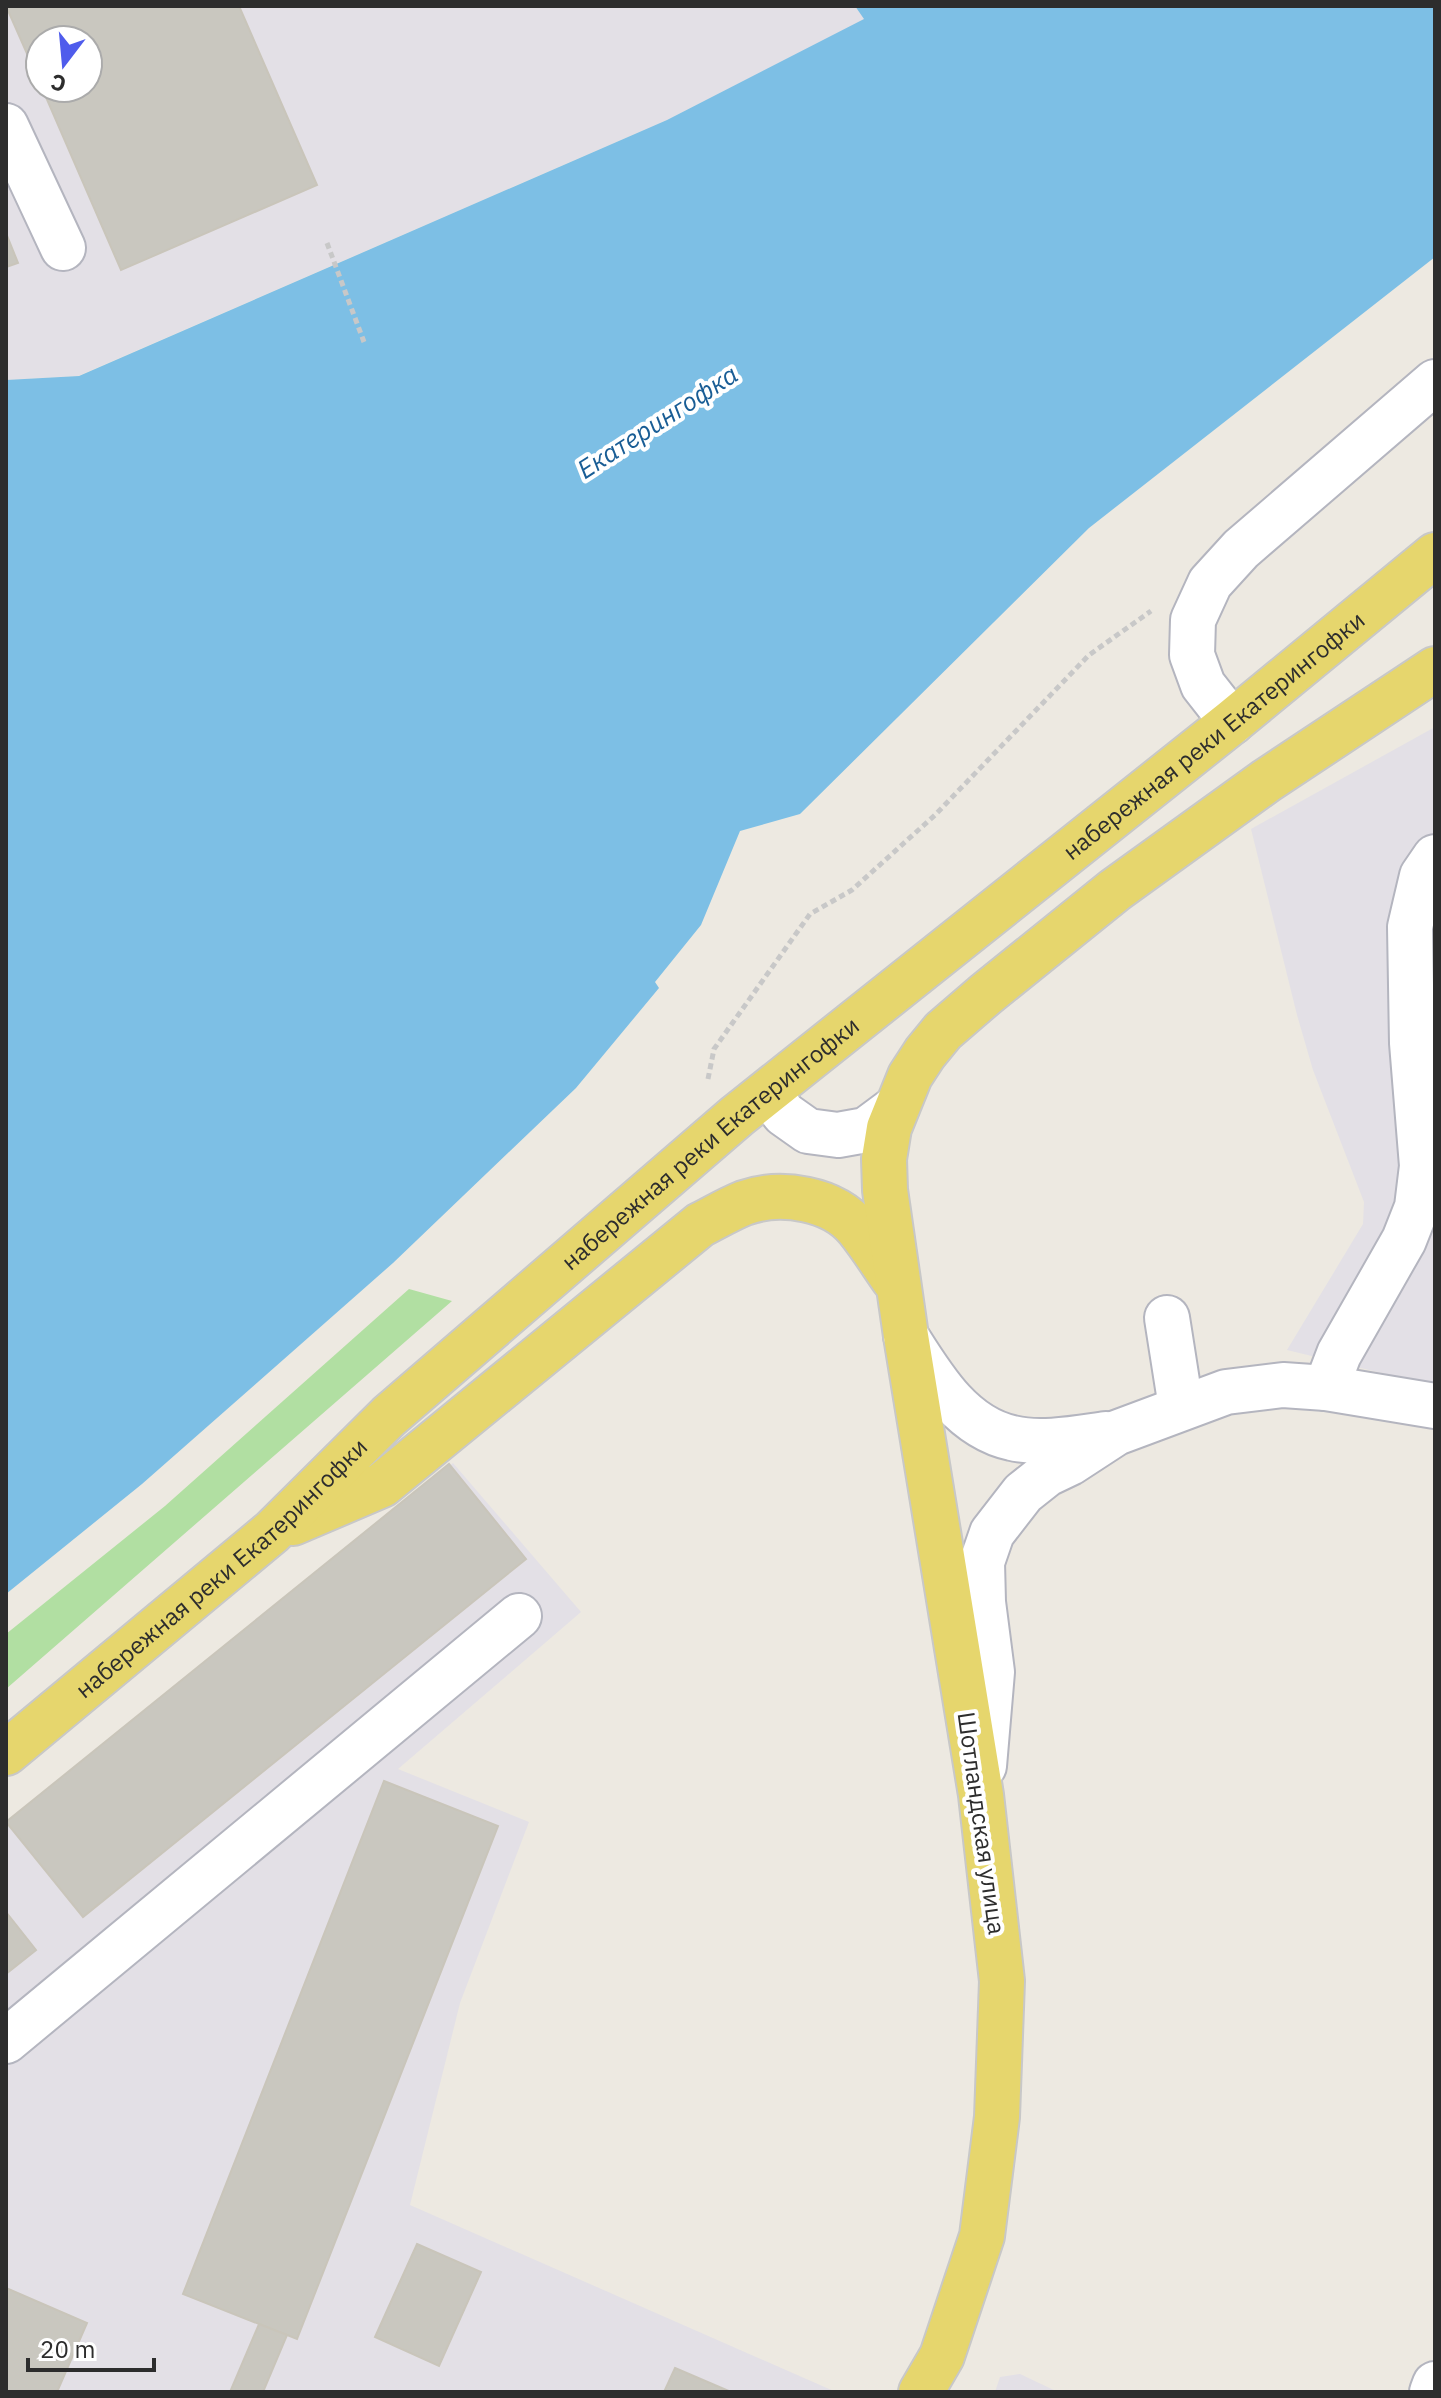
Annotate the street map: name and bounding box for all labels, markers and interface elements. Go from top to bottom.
north arrow [24,24,104,104]
text: С [47,68,69,100]
water label: Екатерингофка [570,356,744,486]
street label: набережная реки Екатерингофки [1056,604,1371,867]
street label: набережная реки Екатерингофки [554,1009,866,1277]
street label: набережная реки Екатерингофки [68,1431,374,1705]
street label: Шотландская улица [951,1710,1013,1937]
scale bar [28,2322,154,2372]
text: 20 m [40,2333,95,2365]

